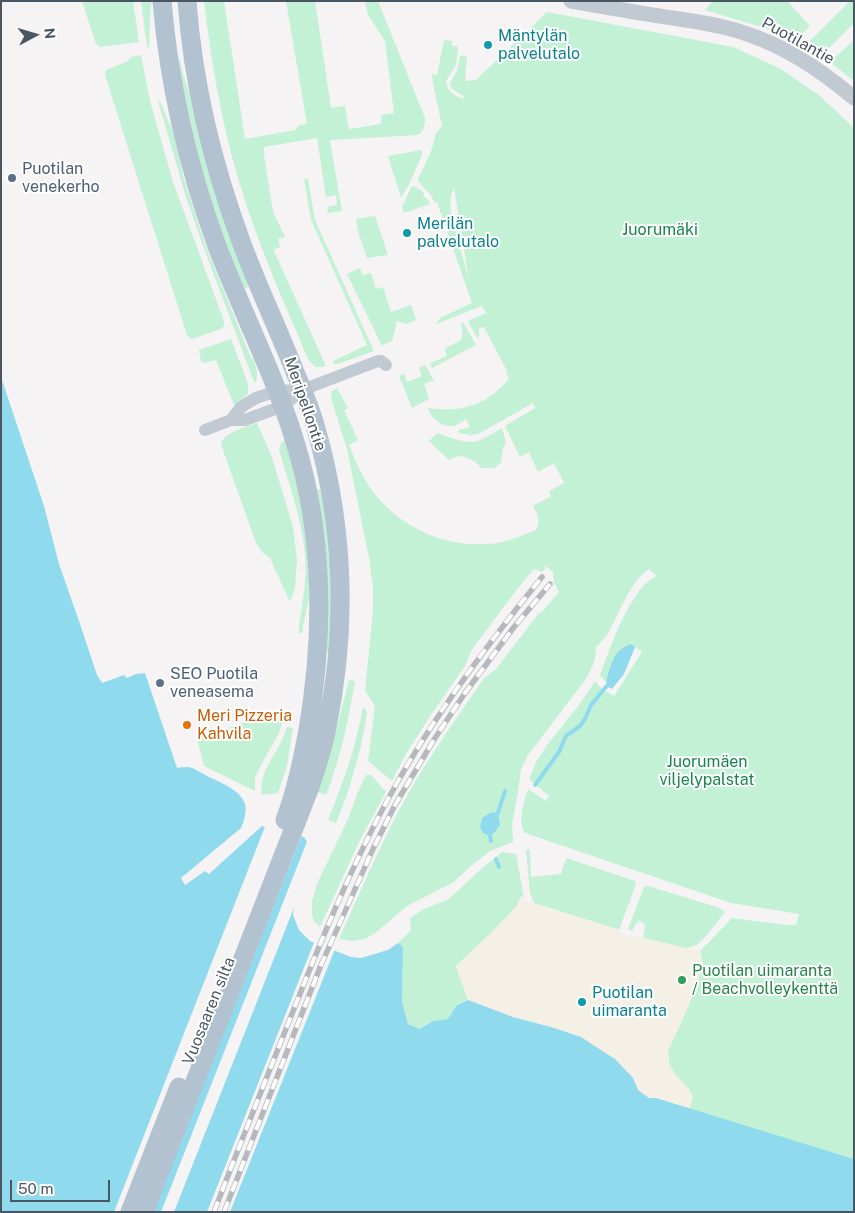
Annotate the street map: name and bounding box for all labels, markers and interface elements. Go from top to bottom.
north arrow [10,10,60,60]
street label: Puotilantie [758,13,838,69]
place label: Mäntylän palvelutalo [498,26,580,64]
text: N [41,27,58,40]
marker: Mäntylän palvelutalo [482,39,494,51]
place label: Puotilan venekerho [22,159,99,197]
marker: Puotilan venekerho [6,172,18,184]
place label: Merilän palvelutalo [417,214,499,252]
park label: Juorumäki [622,220,698,240]
marker: Merilän palvelutalo [401,227,413,239]
street label: Meripellontie [280,354,330,454]
place label: SEO Puotila veneasema [170,664,258,702]
marker: SEO Puotila veneasema [154,677,166,689]
place label: Meri Pizzeria Kahvila [197,706,292,744]
marker: Meri Pizzeria Kahvila [181,719,193,731]
park label: Juorumäen viljelypalstat [659,752,755,790]
street label: Vuosaaren silta [179,954,239,1068]
place label: Puotilan uimaranta / Beachvolleykenttä [692,961,838,999]
marker: Puotilan uimaranta / Beachvolleykenttä [676,974,688,986]
place label: Puotilan uimaranta [592,983,667,1021]
marker: Puotilan uimaranta [576,996,588,1008]
scale bar [12,1170,112,1202]
text: 50 m [18,1180,53,1197]

